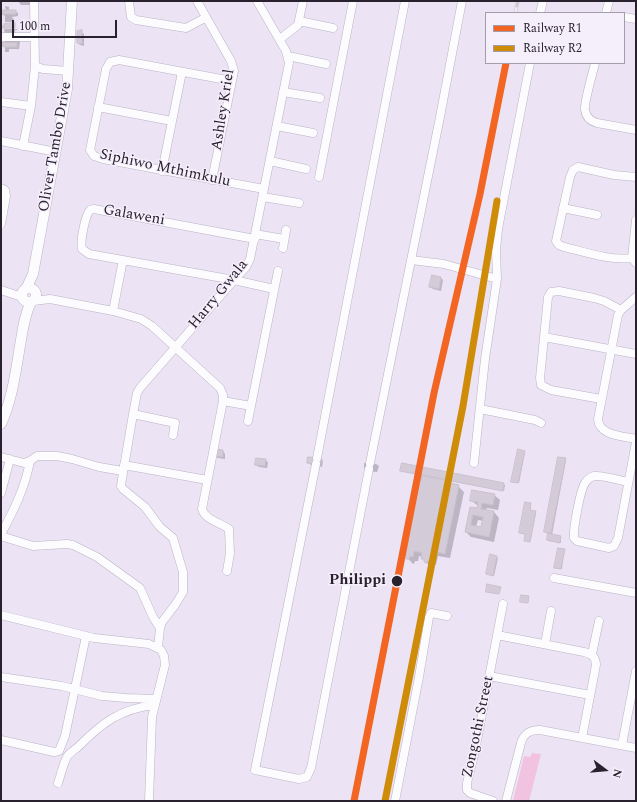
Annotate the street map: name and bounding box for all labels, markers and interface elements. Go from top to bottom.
scale bar [14,12,119,38]
legend [485,12,625,64]
text: 100 m [19,17,50,36]
text: Railway R1 [523,19,582,38]
text: Railway R2 [523,39,582,58]
street label: Ashley Kriel [209,68,239,152]
street label: Oliver Tambo Drive [36,80,76,214]
street label: Siphiwo Mthimkulu [98,146,232,192]
street label: Galaweni [102,202,166,230]
street label: Harry Gwala [186,257,252,333]
place label: Philippi [329,572,386,590]
marker: Philippi [390,574,404,588]
street label: Zongothi Street [459,674,499,780]
north arrow [585,750,625,790]
text: N [608,767,626,780]

